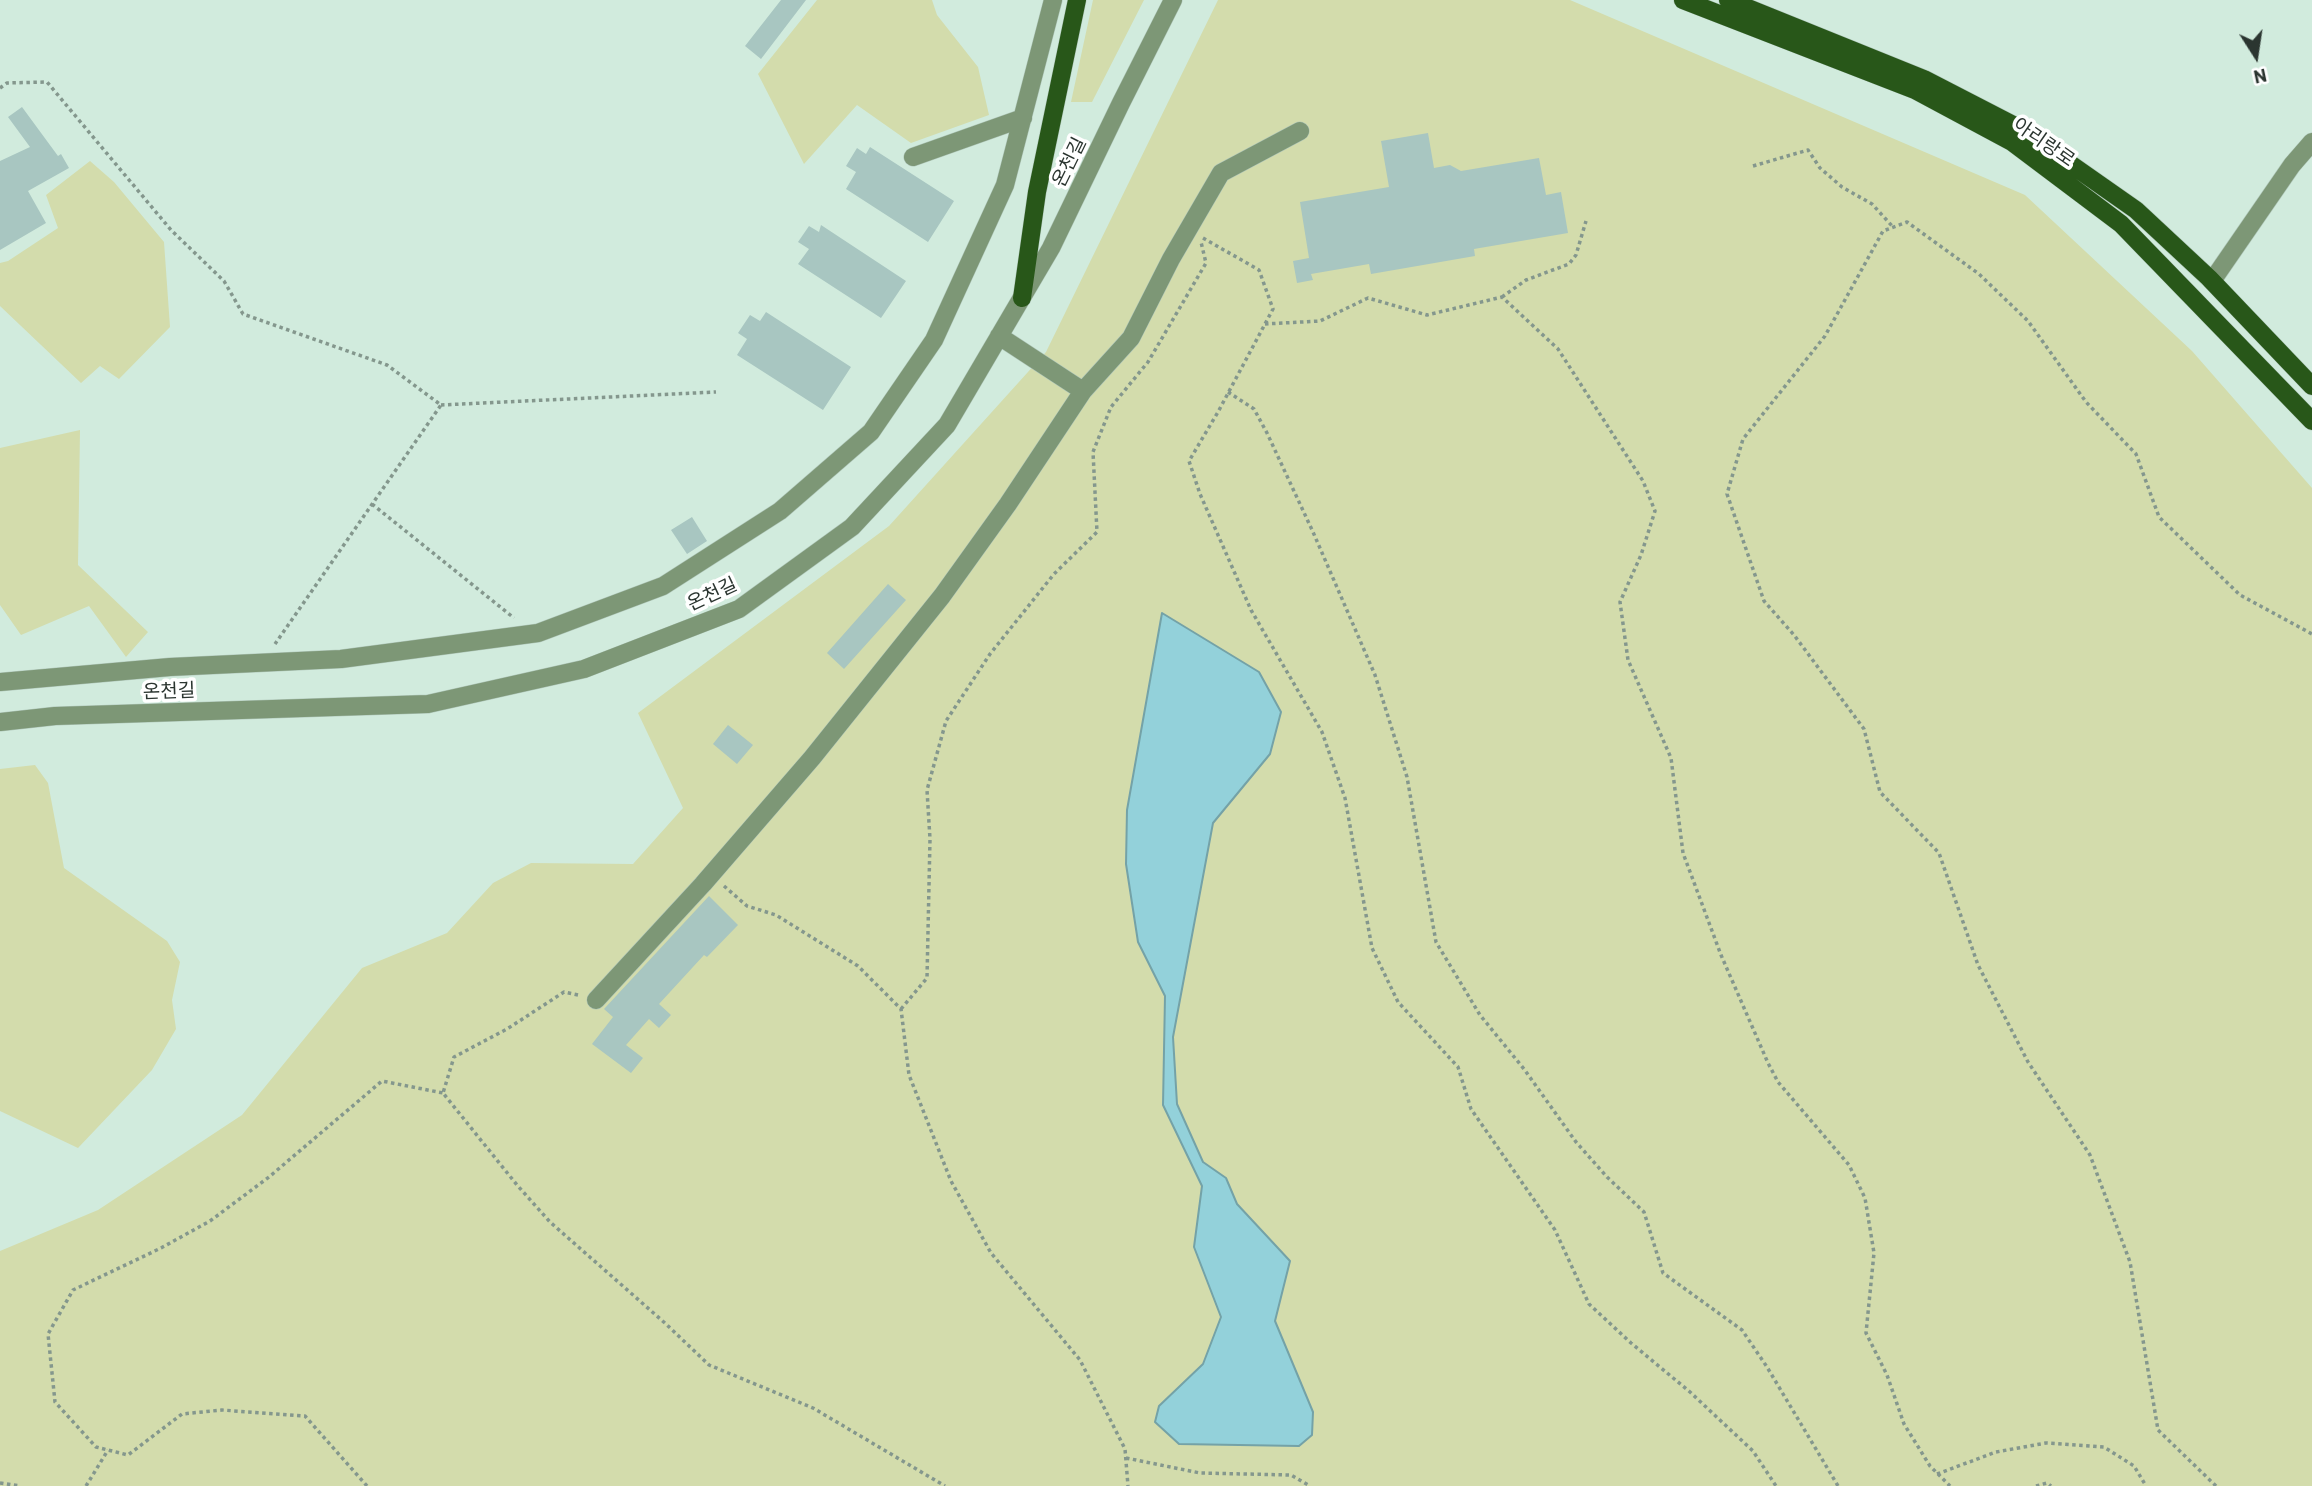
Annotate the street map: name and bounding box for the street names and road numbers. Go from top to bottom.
street label: 아리랑로 [2009,113,2079,171]
street label: 온천길 [1047,133,1091,191]
street label: 온천길 [683,573,741,615]
street label: 온천길 [142,679,196,703]

